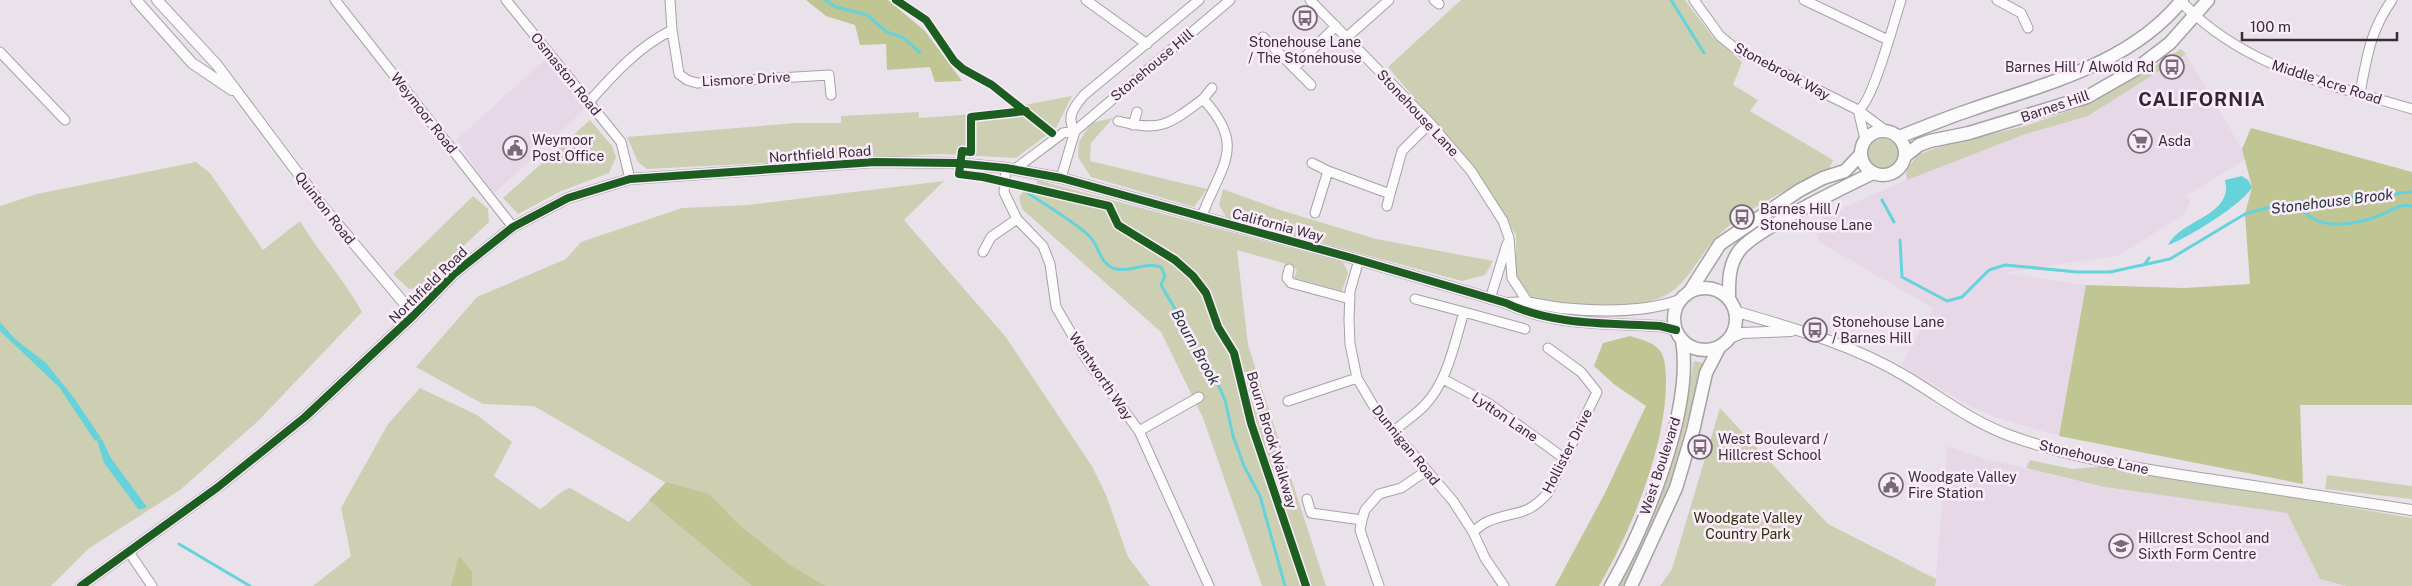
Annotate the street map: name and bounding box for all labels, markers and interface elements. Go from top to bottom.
bus stop icon: Stonehouse Lane / The Stonehouse [1292,5,1318,31]
scale bar [2242,10,2397,42]
text: 100 m [2250,18,2291,35]
street label: Stonehouse Hill [1107,26,1197,104]
street label: Osmaston Road [528,29,604,119]
place label: Stonehouse Lane / The Stonehouse [1248,34,1362,66]
street label: Stonebrook Way [1731,39,1833,103]
bus stop icon: Barnes Hill / Alwold Rd [2159,54,2185,80]
street label: Middle Acre Road [2270,57,2384,107]
place label: Barnes Hill / Alwold Rd [2005,59,2154,75]
street label: Stonehouse Lane [1374,66,1462,160]
street label: Weymoor Road [388,69,460,157]
street label: Lismore Drive [701,69,791,89]
street label: Barnes Hill [2019,87,2091,125]
district label: CALIFORNIA [2138,88,2266,110]
supermarket icon: Asda [2127,128,2153,154]
place label: Weymoor Post Office [532,132,604,164]
place label: Asda [2158,133,2191,149]
public building icon: Weymoor Post Office [502,135,528,161]
street label: Northfield Road [768,142,872,166]
street label: Quinton Road [292,168,358,248]
water label: Stonehouse Brook [2270,185,2395,217]
place label: Barnes Hill / Stonehouse Lane [1760,201,1872,233]
bus stop icon: Barnes Hill / Stonehouse Lane [1729,204,1755,230]
street label: California Way [1231,205,1326,245]
street label: Northfield Road [386,244,470,326]
water label: Bourn Brook [1168,306,1224,388]
place label: Stonehouse Lane / Barnes Hill [1832,314,1944,346]
bus stop icon: Stonehouse Lane / Barnes Hill [1802,317,1828,343]
street label: Wentworth Way [1066,329,1136,423]
street label: Bourn Brook Walkway [1244,370,1301,511]
street label: Lytton Lane [1469,389,1541,445]
street label: Dunnigan Road [1369,402,1443,488]
street label: Hollister Drive [1539,406,1595,496]
street label: West Boulevard [1637,415,1683,517]
place label: West Boulevard / Hillcrest School [1718,431,1828,463]
bus stop icon: West Boulevard / Hillcrest School [1687,434,1713,460]
street label: Stonehouse Lane [2037,437,2151,477]
place label: Woodgate Valley Fire Station [1908,469,2017,501]
public building icon: Woodgate Valley Fire Station [1878,472,1904,498]
park label: Woodgate Valley Country Park [1694,510,1803,542]
place label: Hillcrest School and Sixth Form Centre [2138,530,2269,562]
school or university icon: Hillcrest School and Sixth Form Centre [2108,533,2134,559]

